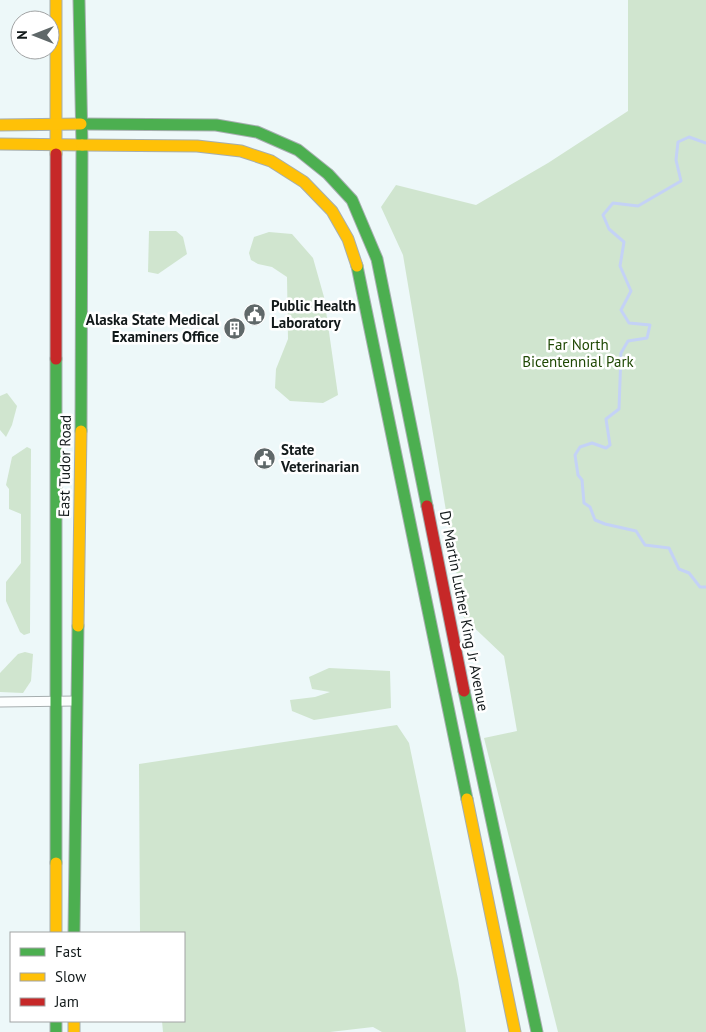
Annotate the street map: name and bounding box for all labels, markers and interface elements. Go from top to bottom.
north arrow [10,10,60,60]
text: N [13,30,31,40]
place label: Public Health Laboratory [271,296,356,332]
public building icon: Public Health Laboratory [243,303,267,327]
place label: Alaska State Medical Examiners Office [86,310,220,346]
building icon: Alaska State Medical Examiners Office [223,317,247,341]
park label: Far North Bicentennial Park [522,335,635,371]
street label: East Tudor Road [54,415,75,517]
place label: State Veterinarian [280,440,359,476]
public building icon: State Veterinarian [253,447,277,471]
street label: Dr Martin Luther King Jr Avenue [436,509,493,713]
legend [10,932,185,1022]
text: Fast [55,942,82,961]
text: Slow [55,967,86,986]
text: Jam [54,992,79,1011]

